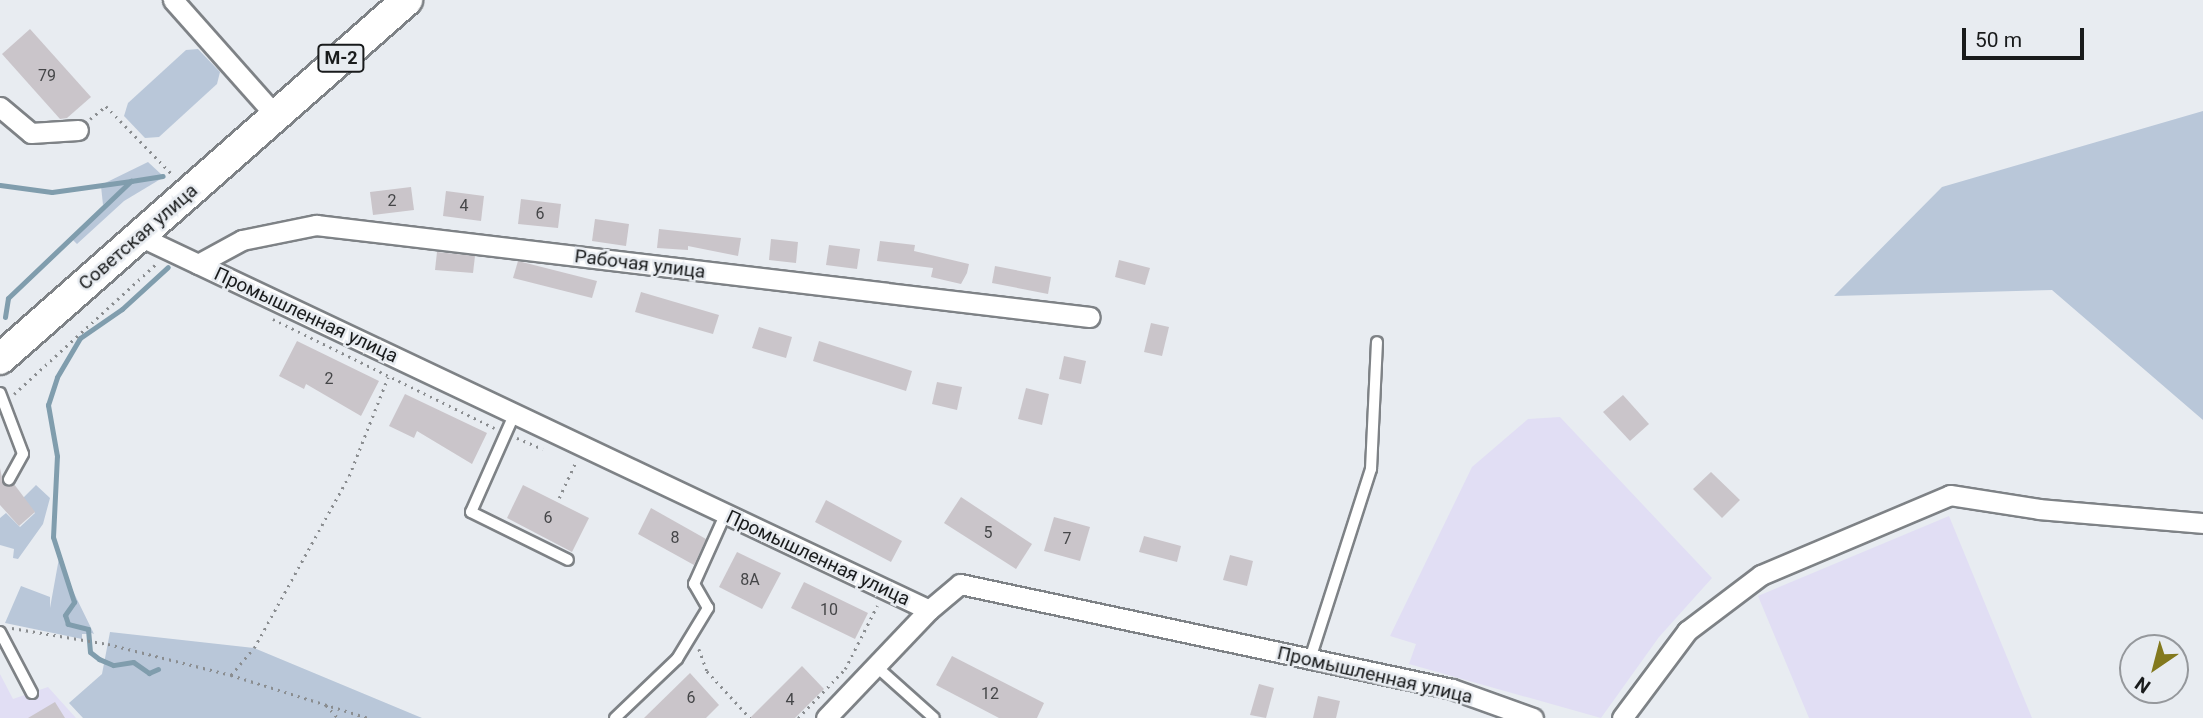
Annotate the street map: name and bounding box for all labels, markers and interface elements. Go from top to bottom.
scale bar [1965,14,2088,58]
text: 50 m [1975,28,2022,52]
road number: М-2 [316,44,366,72]
house number: 79 [38,66,56,86]
street label: Советская улица [74,179,202,295]
house number: 2 [388,191,396,211]
house number: 4 [460,196,468,216]
house number: 6 [536,204,544,224]
street label: Рабочая улица [573,245,707,283]
street label: Промышленная улица [211,262,401,368]
house number: 2 [325,369,333,389]
street label: Промышленная улица [723,505,913,611]
house number: 6 [544,508,552,528]
house number: 5 [984,523,992,543]
house number: 8 [671,528,679,548]
house number: 7 [1063,529,1071,549]
house number: 8А [740,570,760,590]
house number: 10 [820,600,838,620]
north arrow [2119,634,2189,704]
street label: Промышленная улица [1275,641,1475,709]
text: N [2131,672,2155,698]
house number: 12 [981,684,999,704]
house number: 6 [687,688,695,708]
house number: 4 [786,690,794,710]

